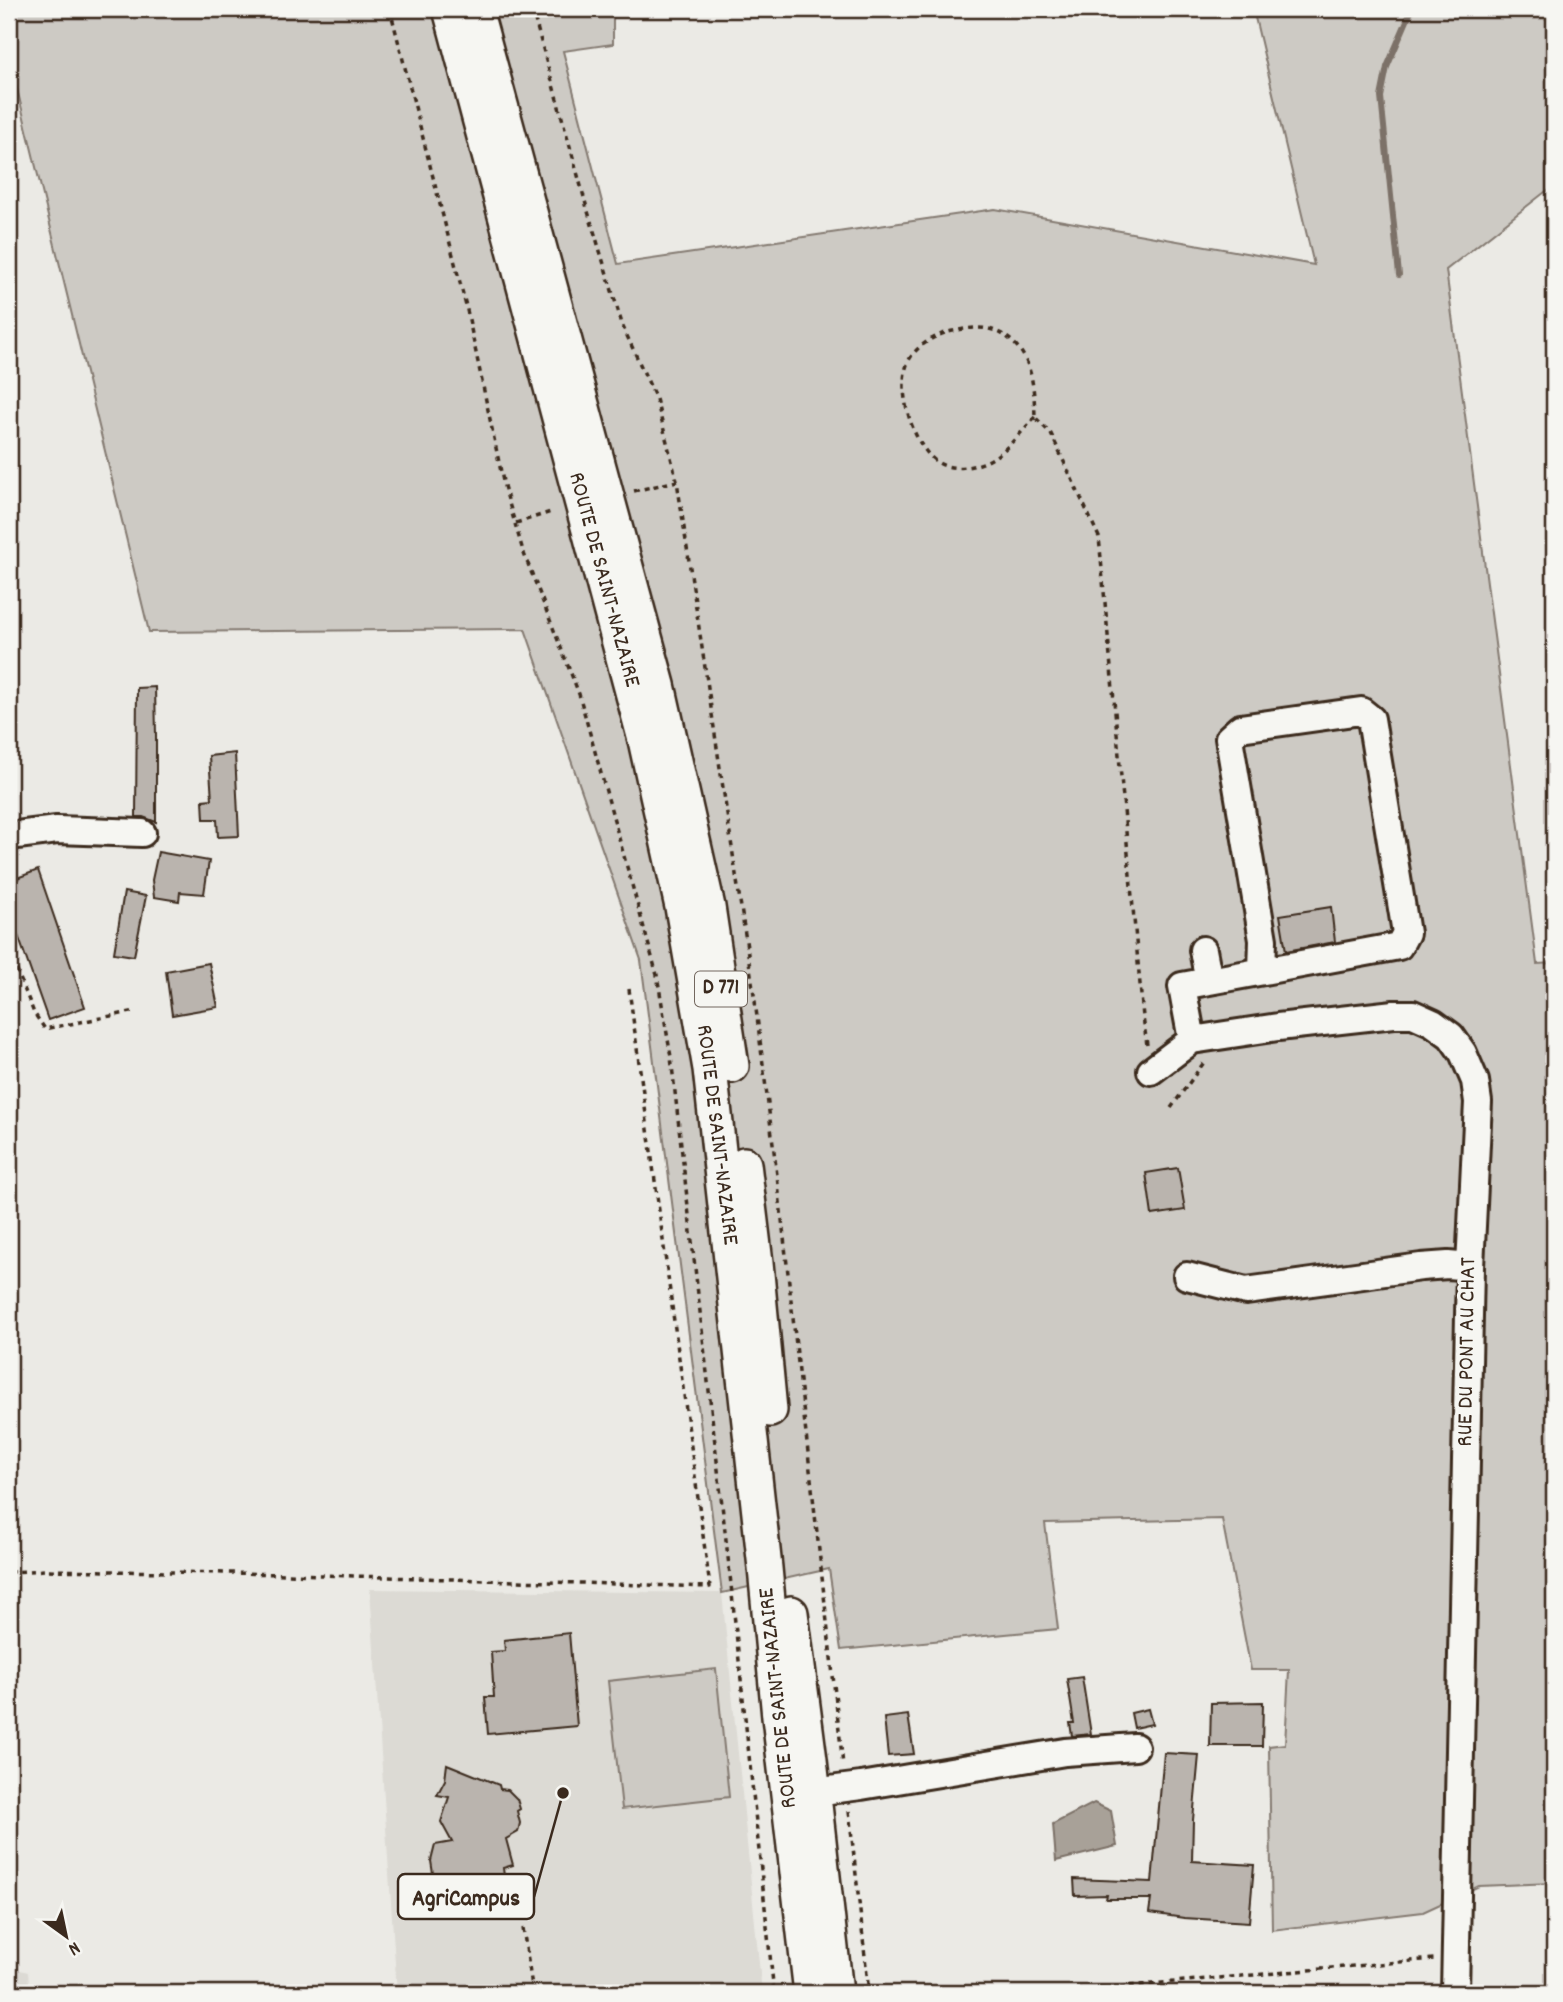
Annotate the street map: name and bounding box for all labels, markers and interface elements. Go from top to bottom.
street label: ROUTE DE SAINT-NAZAIRE [558,469,648,692]
road number: D 771 [695,972,747,1006]
street label: ROUTE DE SAINT-NAZAIRE [686,1023,746,1248]
street label: RUE DU PONT AU CHAT [1450,1257,1486,1447]
street label: ROUTE DE SAINT-NAZAIRE [751,1586,807,1810]
callout: AgriCampus [398,1874,534,1919]
text: AgriCampus [412,1883,520,1917]
north arrow [32,1900,102,1970]
text: N [62,1933,85,1961]

